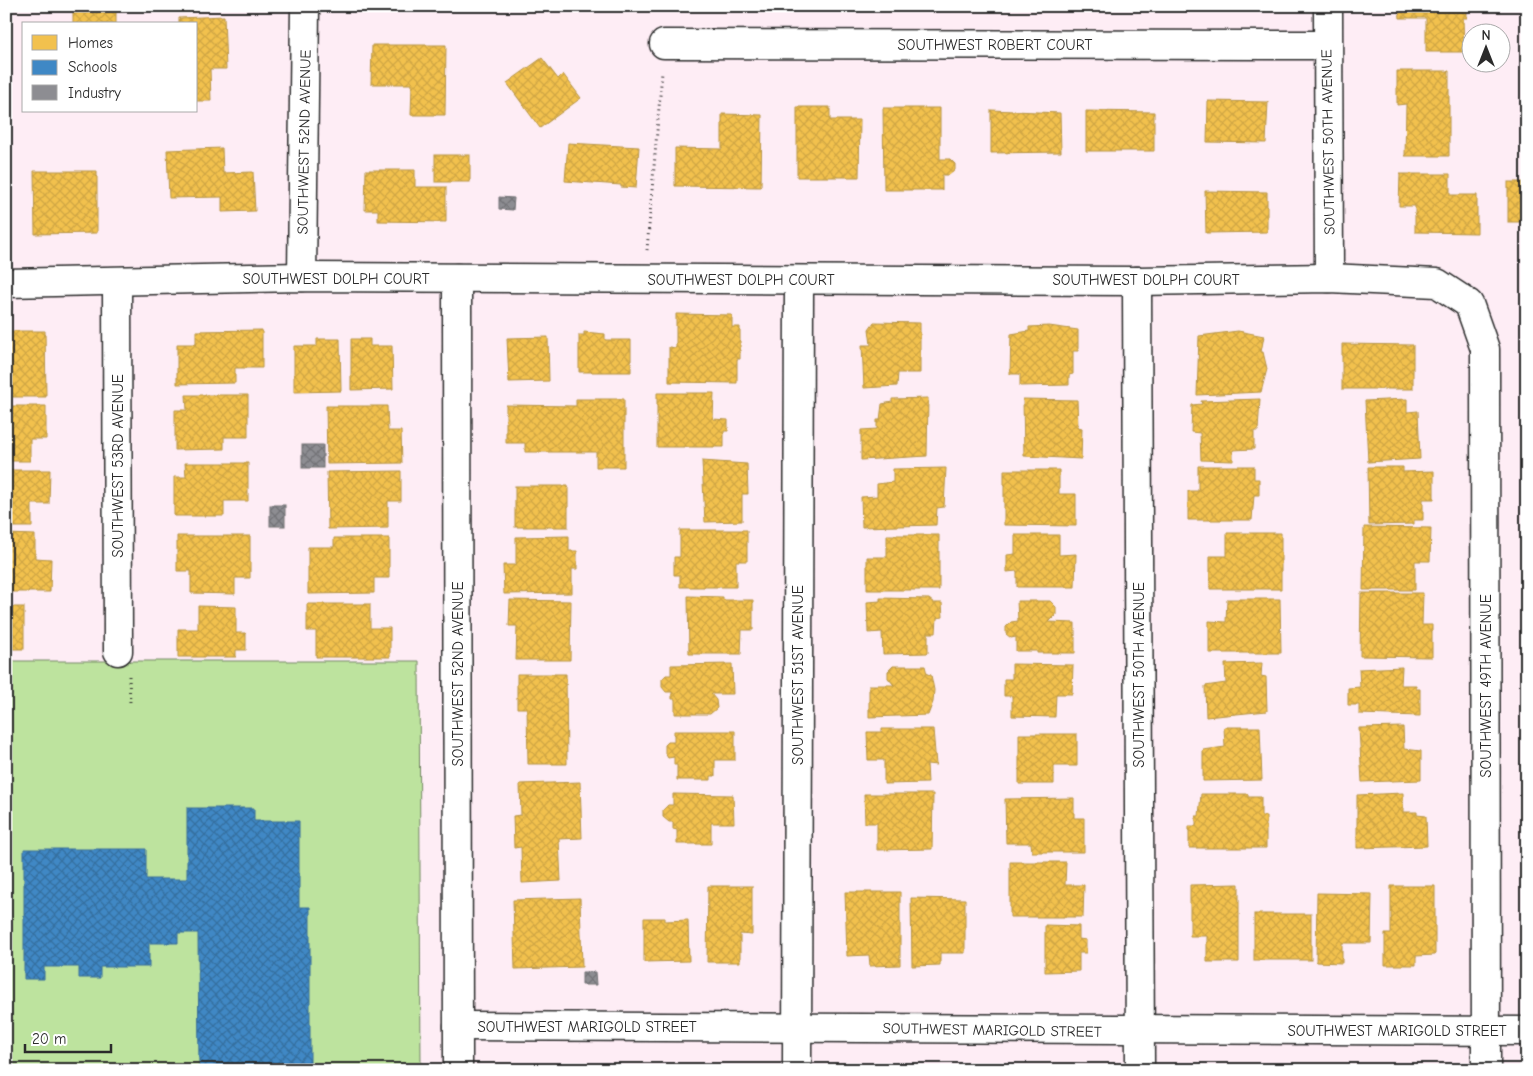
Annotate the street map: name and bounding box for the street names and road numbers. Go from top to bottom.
street label: SOUTHWEST ROBERT COURT [898,36,1093,54]
street label: SOUTHWEST 52ND AVENUE [293,49,315,235]
street label: SOUTHWEST 50TH AVENUE [1317,49,1339,235]
street label: SOUTHWEST DOLPH COURT [243,270,430,288]
street label: SOUTHWEST DOLPH COURT [648,271,835,289]
street label: SOUTHWEST DOLPH COURT [1053,271,1240,289]
street label: SOUTHWEST 53RD AVENUE [109,374,127,558]
street label: SOUTHWEST 52ND AVENUE [449,582,467,766]
street label: SOUTHWEST 50TH AVENUE [1130,582,1148,768]
street label: SOUTHWEST 51ST AVENUE [789,585,807,765]
street label: SOUTHWEST 49TH AVENUE [1477,594,1495,778]
street label: SOUTHWEST MARIGOLD STREET [477,1018,697,1036]
street label: SOUTHWEST MARIGOLD STREET [882,1019,1102,1041]
street label: SOUTHWEST MARIGOLD STREET [1287,1022,1507,1040]

